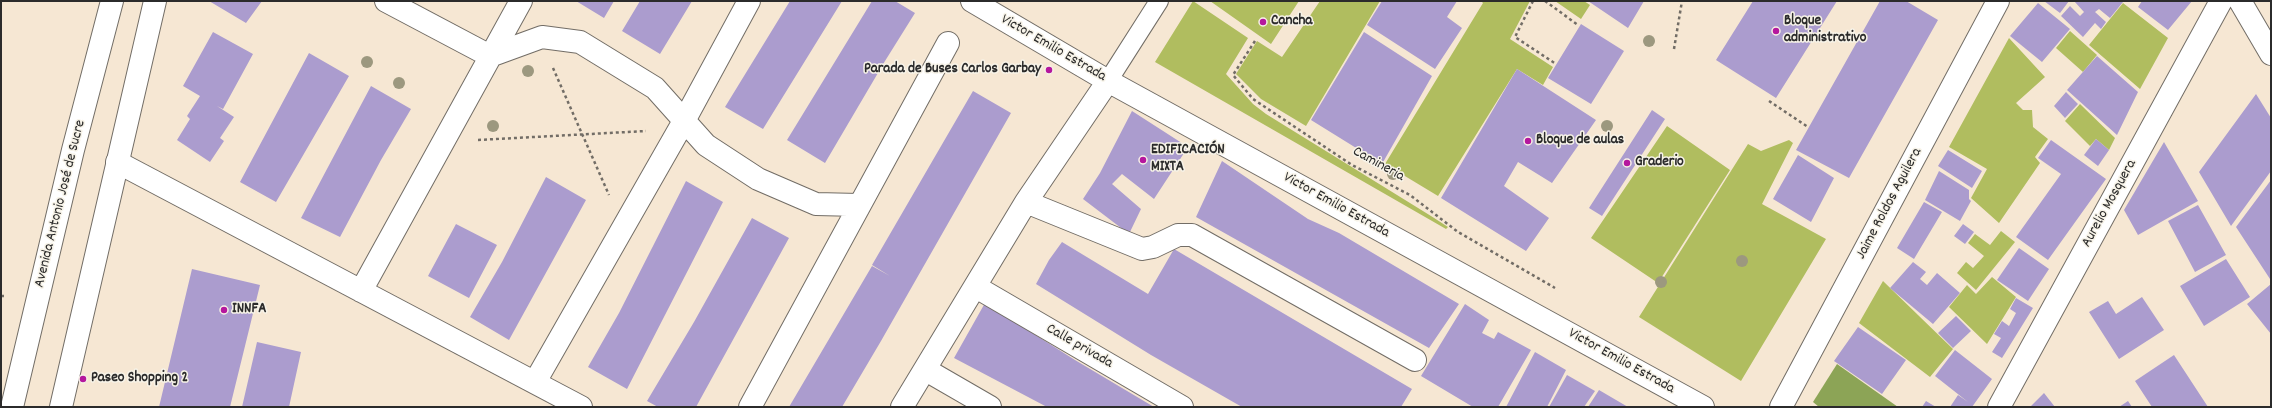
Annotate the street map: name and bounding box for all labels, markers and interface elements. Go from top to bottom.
street label: Victor Emilio Estrada [997,12,1109,86]
place label: Cancha [1271,13,1312,31]
place label: Bloque administrativo [1784,13,1866,48]
marker: Cancha [1258,17,1268,27]
marker: Bloque administrativo [1771,26,1781,36]
place label: Parada de Buses Carlos Garbay [864,61,1041,79]
marker: Parada de Buses Carlos Garbay [1044,65,1054,75]
street label: Avenida Antonio José de Sucre [31,118,91,290]
place label: Bloque de aulas [1536,132,1624,150]
marker: Bloque de aulas [1523,136,1533,146]
place label: EDIFICACIÓN MIXTA [1151,142,1225,177]
street label: Camineria [1349,143,1407,187]
street label: Jaime Roldos Aguilera [1853,145,1927,263]
place label: Graderio [1635,154,1684,172]
marker: EDIFICACIÓN MIXTA [1138,155,1148,165]
street label: Aurelio Mosquera [2079,157,2141,251]
marker: Graderio [1622,158,1632,168]
street label: Victor Emilio Estrada [1280,169,1392,243]
place label: INNFA [232,301,266,319]
marker: INNFA [219,305,229,315]
street label: Calle privada [1042,321,1116,373]
street label: Victor Emilio Estrada [1565,325,1677,399]
place label: Paseo Shopping 2 [91,370,188,388]
marker: Paseo Shopping 2 [78,374,88,384]

